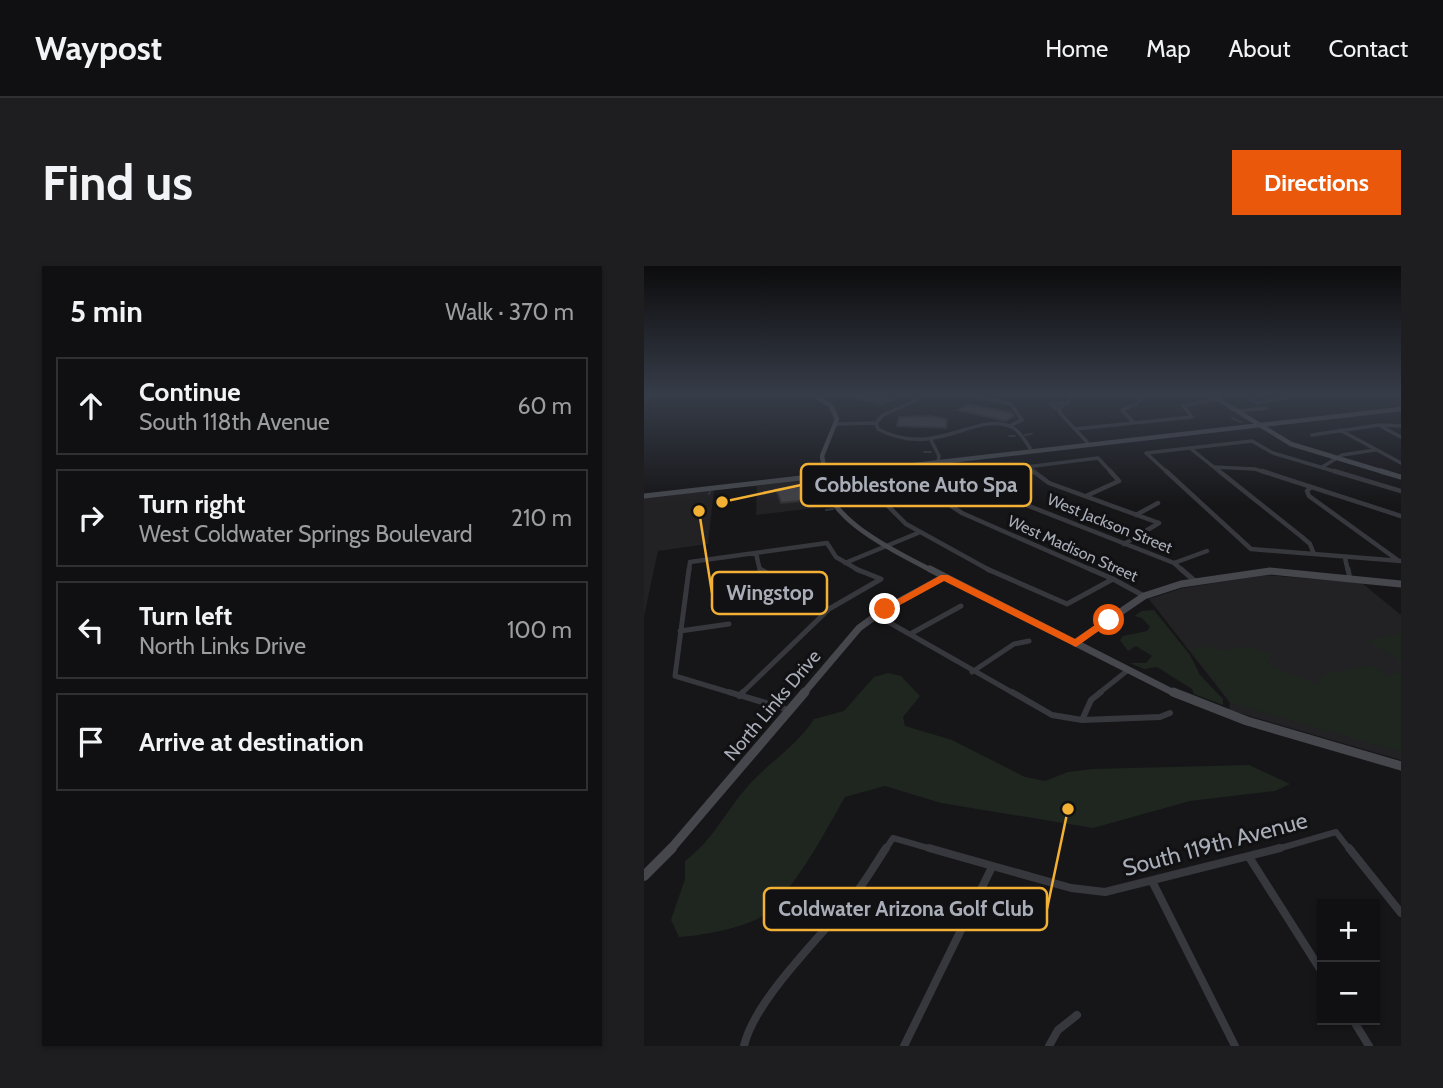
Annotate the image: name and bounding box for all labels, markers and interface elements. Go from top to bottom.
text: Waypost [35,28,162,68]
text: Home [1045,34,1108,63]
text: Map [1146,34,1191,63]
text: About [1229,34,1291,63]
text: Contact [1329,34,1408,63]
button: Directions [1232,150,1401,215]
text: Find us [42,153,193,212]
text: 5 min [70,293,143,330]
text: Walk · 370 m [445,298,574,326]
text: Continue [139,376,241,408]
icon: ahead [72,387,110,425]
text: 60 m [518,392,572,420]
text: South 118th Avenue [139,408,330,436]
callout: Cobblestone Auto Spa [801,464,1031,506]
text: Cobblestone Auto Spa [815,472,1018,497]
text: Turn right [139,488,245,520]
street label: West Jackson Street [1044,490,1176,557]
icon: right [72,499,110,537]
text: 210 m [511,504,572,532]
street label: West Madison Street [1005,511,1141,586]
text: West Coldwater Springs Boulevard [139,520,473,548]
callout: Wingstop [712,572,827,614]
text: Wingstop [726,580,814,605]
route end [869,593,900,624]
text: Turn left [139,600,232,632]
route start [1093,604,1124,635]
icon: left [72,611,110,649]
text: 100 m [507,616,572,644]
text: North Links Drive [139,632,306,660]
street label: North Links Drive [719,645,826,766]
icon: arrive [72,723,110,761]
text: Arrive at destination [139,726,364,758]
street label: South 119th Avenue [1120,806,1311,882]
callout: Coldwater Arizona Golf Club [764,888,1047,930]
text: Coldwater Arizona Golf Club [778,896,1034,921]
map controls [1317,899,1380,1025]
button: + [1317,899,1380,962]
button: − [1317,962,1380,1025]

